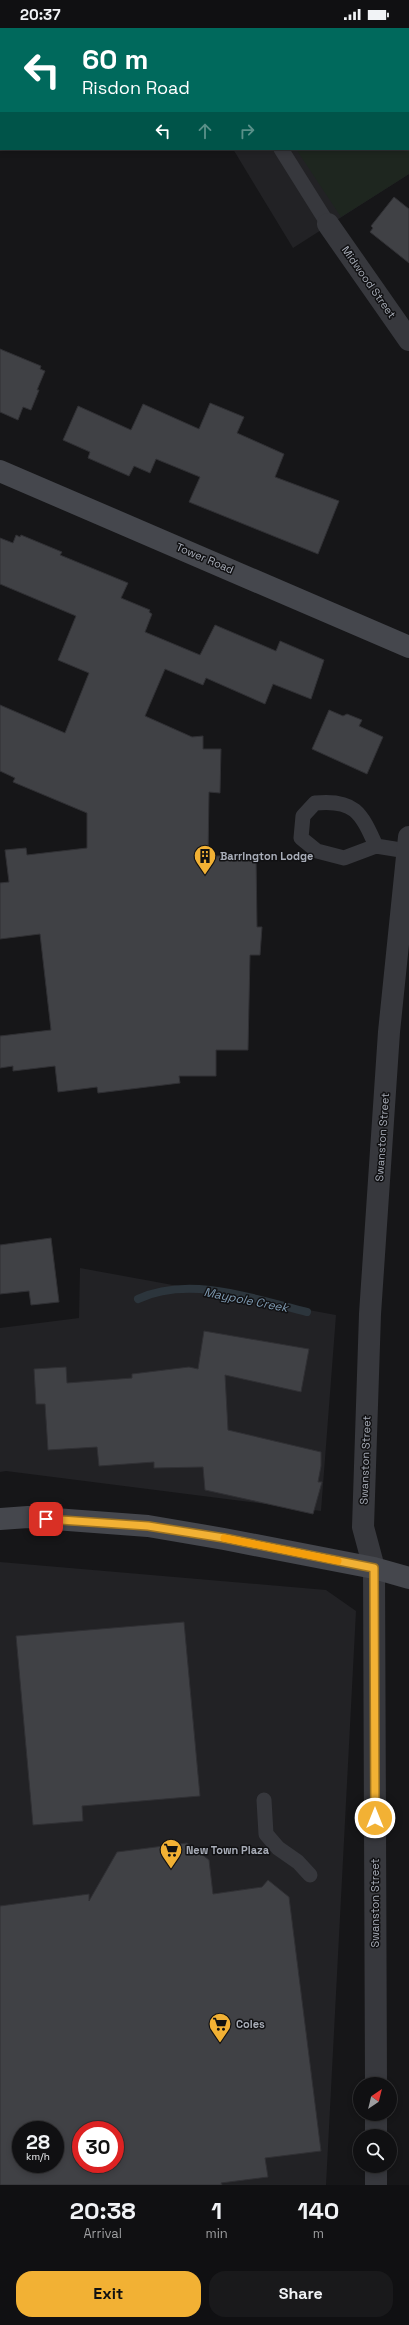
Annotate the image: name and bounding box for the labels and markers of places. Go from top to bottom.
building icon: Barrington Lodge [192,843,218,876]
place label: Barrington Lodge [220,849,313,863]
pin [29,1502,63,1536]
supermarket icon: New Town Plaza [158,1837,184,1870]
place label: New Town Plaza [186,1843,270,1857]
supermarket icon: Coles [207,2011,233,2044]
place label: Coles [236,2017,265,2031]

